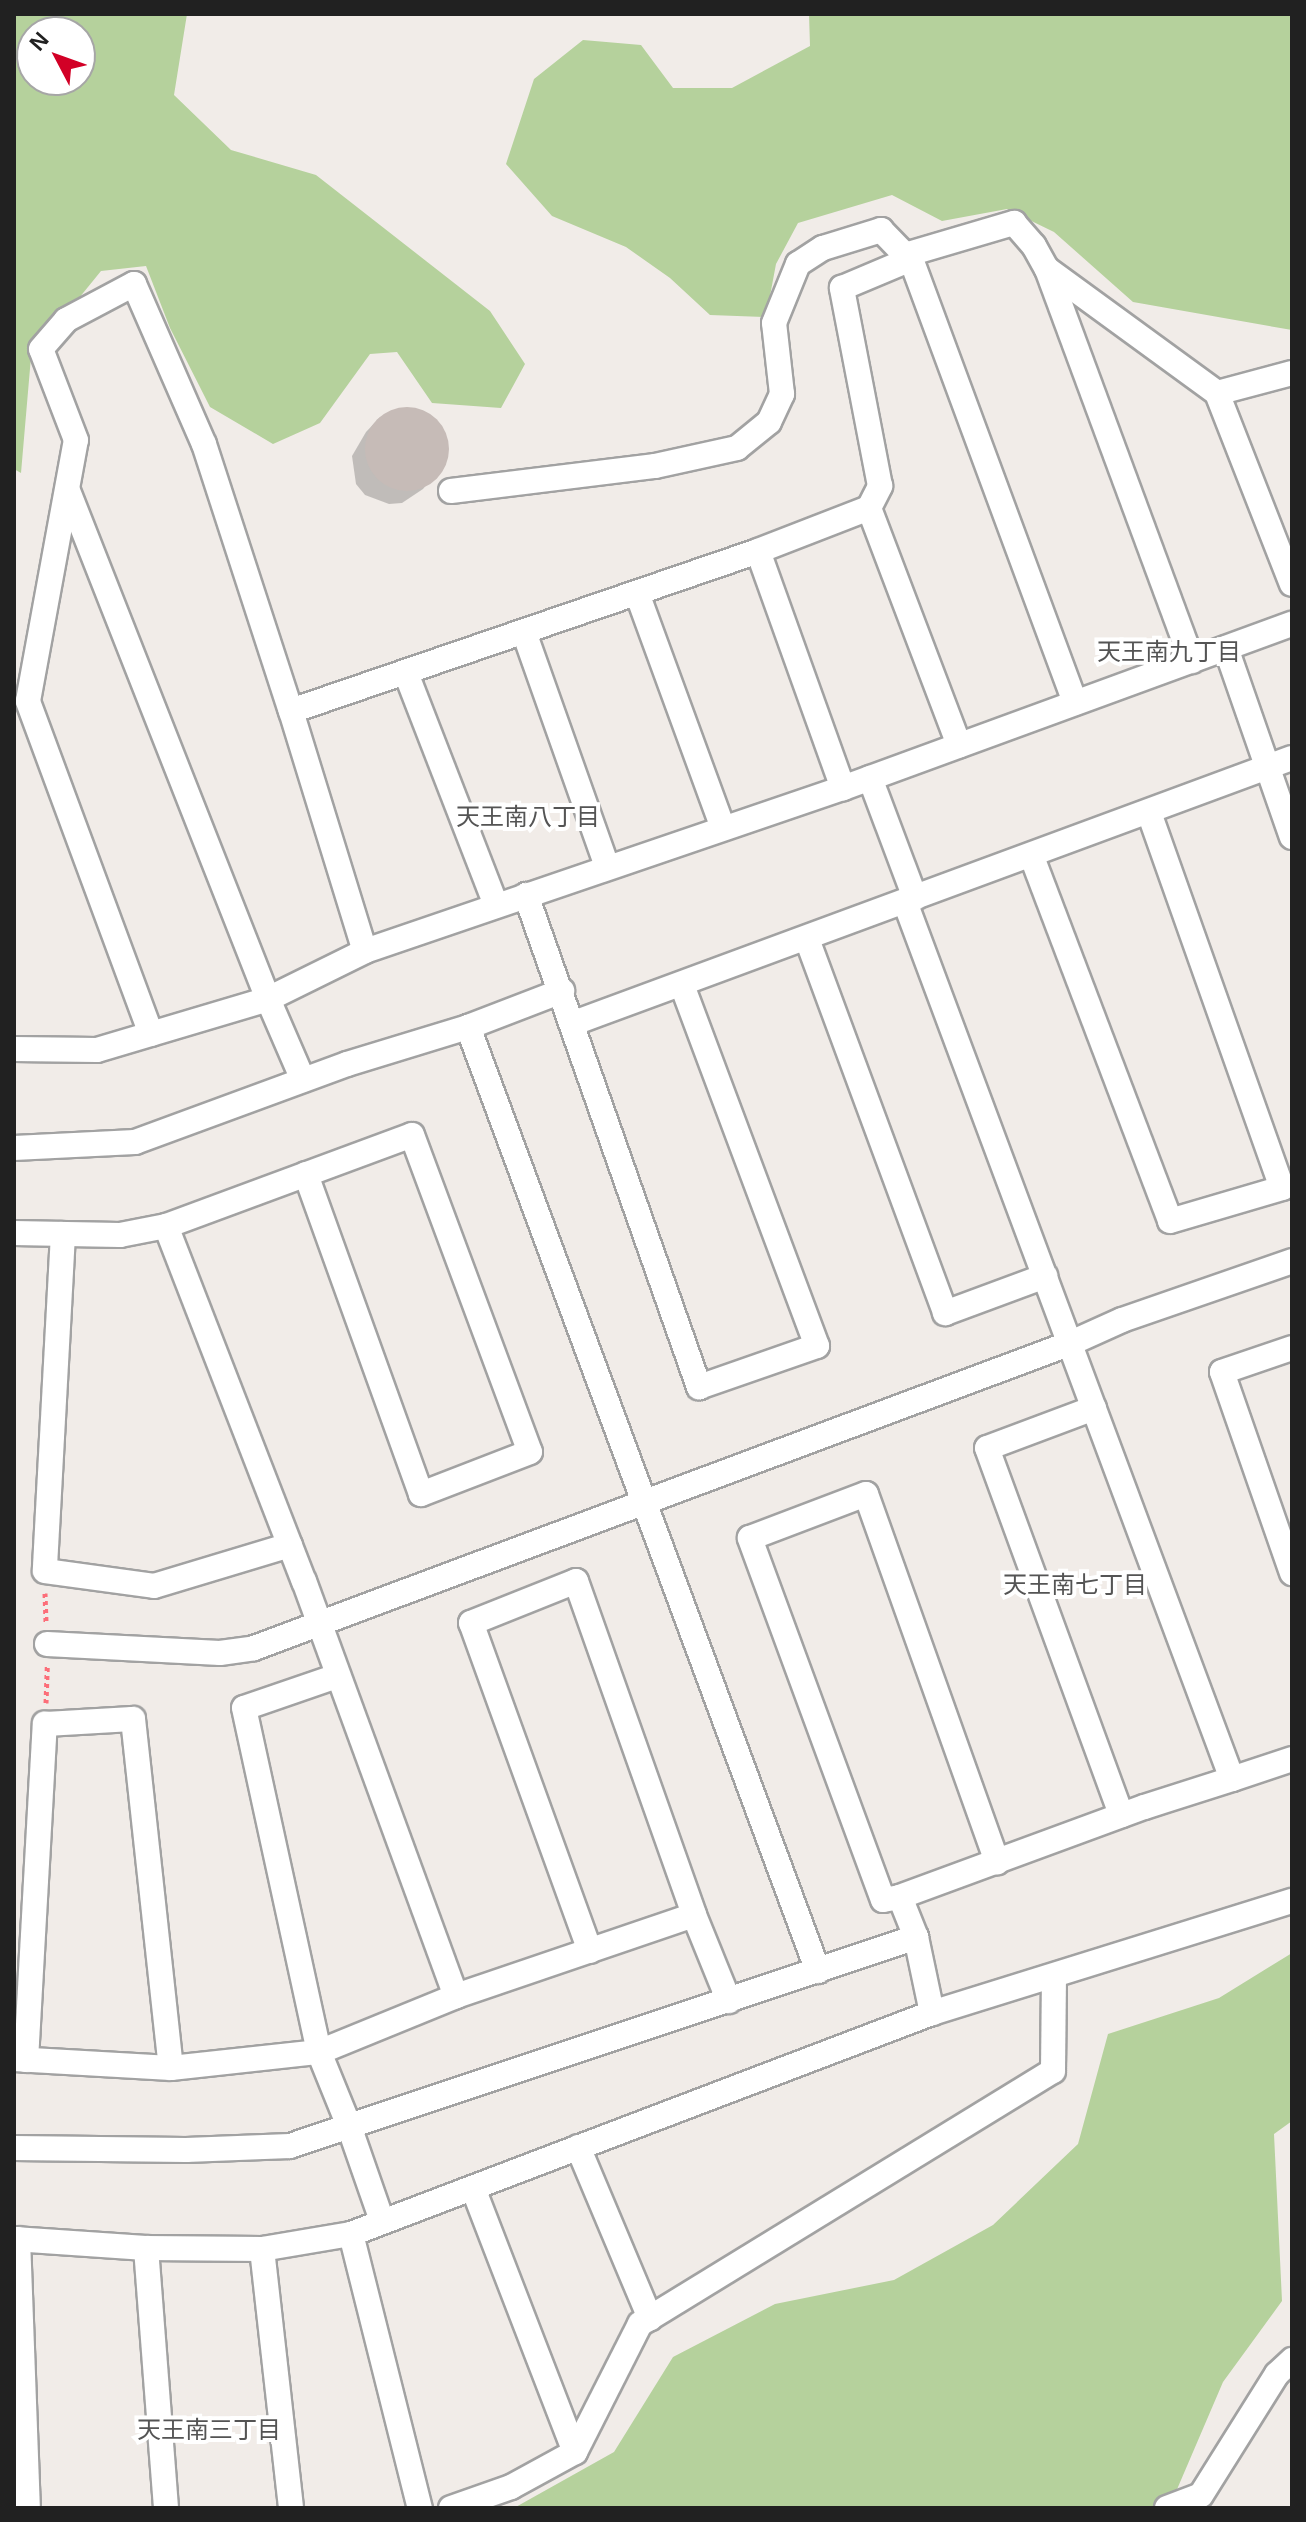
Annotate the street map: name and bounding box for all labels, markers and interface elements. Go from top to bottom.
north arrow [16,16,96,96]
text: N [24,27,54,55]
district label: 天王南九丁目 [1097,638,1241,666]
district label: 天王南八丁目 [456,803,600,831]
district label: 天王南七丁目 [1003,1571,1147,1599]
district label: 天王南三丁目 [137,2416,281,2444]

